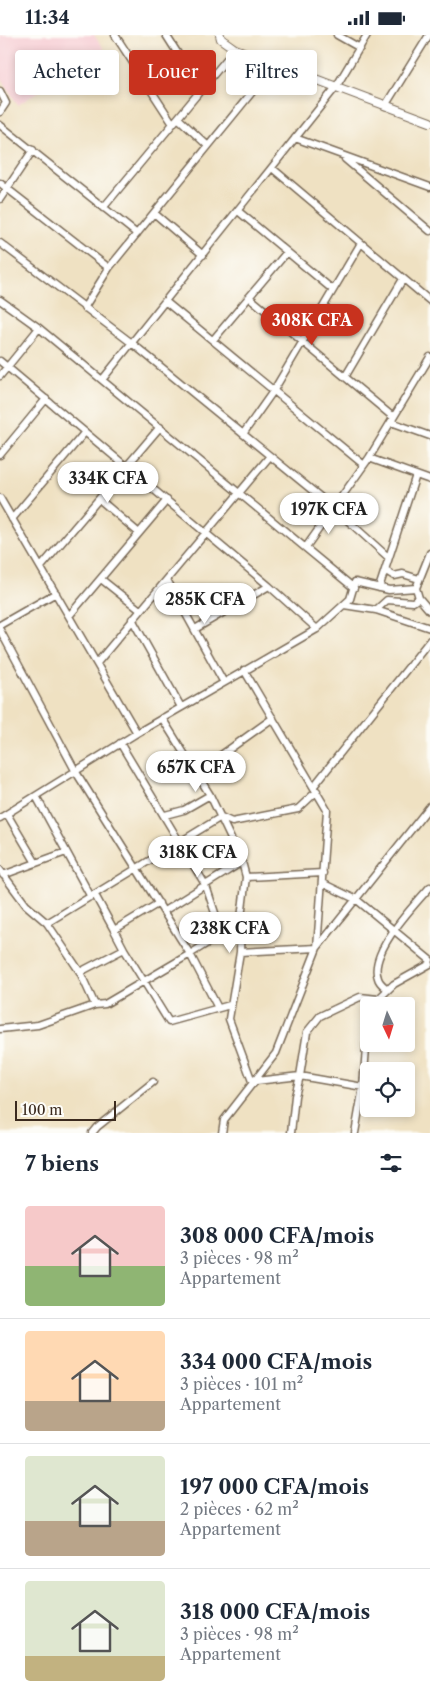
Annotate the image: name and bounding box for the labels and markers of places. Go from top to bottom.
pin: 308K CFA [260,303,364,346]
pin: 334K CFA [56,461,160,504]
pin: 197K CFA [277,493,381,535]
pin: 285K CFA [153,583,257,625]
pin: 657K CFA [144,751,248,793]
pin: 318K CFA [146,835,250,878]
pin: 238K CFA [178,911,282,954]

